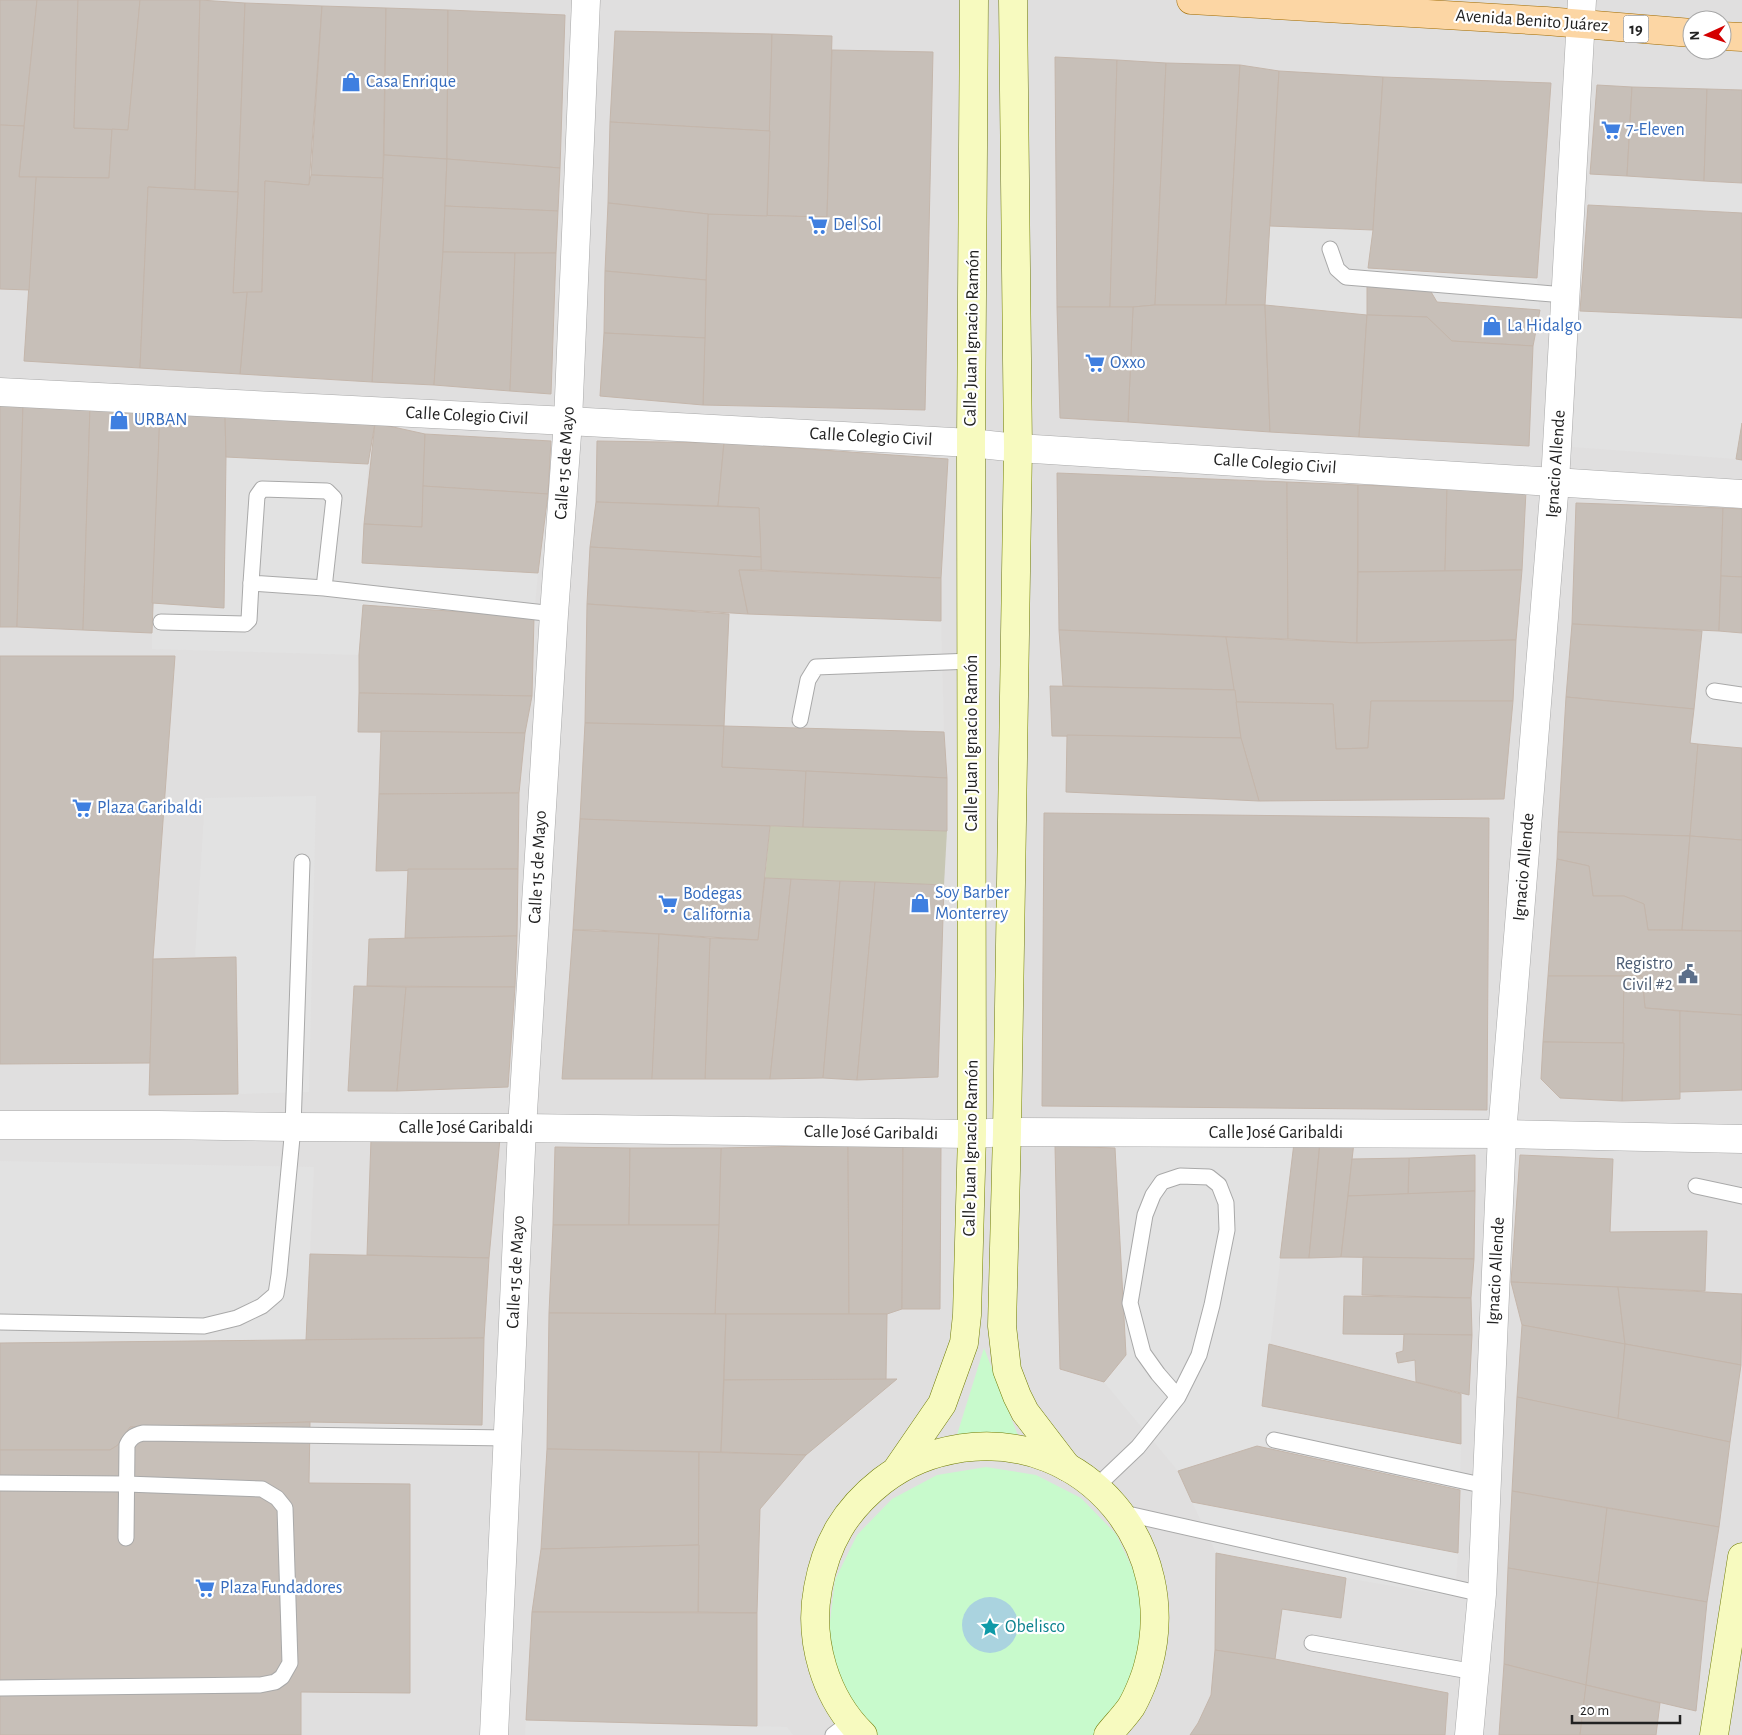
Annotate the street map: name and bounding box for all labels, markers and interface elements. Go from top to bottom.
street label: Avenida Benito Juárez [1455,7,1609,35]
north arrow [1682,10,1732,60]
road number: 19 [1624,15,1648,42]
text: N [1688,30,1702,41]
shop icon: Casa Enrique [340,71,362,93]
place label: Casa Enrique [366,73,456,91]
supermarket icon: 7-Eleven [1600,119,1622,141]
place label: 7-Eleven [1626,121,1685,139]
supermarket icon: Del Sol [807,214,829,236]
place label: Del Sol [833,216,882,234]
street label: Calle Juan Ignacio Ramón [961,249,983,427]
shop icon: La Hidalgo [1481,315,1503,337]
place label: La Hidalgo [1507,317,1582,335]
supermarket icon: Oxxo [1084,352,1106,374]
place label: Oxxo [1110,354,1146,372]
street label: Calle Colegio Civil [405,404,529,428]
street label: Calle 15 de Mayo [552,406,578,520]
shop icon: URBAN [108,409,130,431]
street label: Ignacio Allende [1543,409,1569,519]
place label: URBAN [134,411,188,429]
street label: Calle Colegio Civil [809,425,933,449]
street label: Calle Colegio Civil [1213,451,1337,477]
street label: Calle Juan Ignacio Ramón [963,655,981,831]
supermarket icon: Plaza Garibaldi [71,797,93,819]
place label: Plaza Garibaldi [97,799,202,817]
street label: Calle 15 de Mayo [526,810,550,924]
street label: Ignacio Allende [1510,812,1538,922]
place label: Soy Barber Monterrey [935,884,1010,923]
place label: Bodegas California [683,885,751,924]
shop icon: Soy Barber Monterrey [909,892,931,914]
supermarket icon: Bodegas California [657,893,679,915]
place label: Registro Civil #2 [1615,955,1673,994]
public building icon: Registro Civil #2 [1677,963,1699,985]
street label: Calle Juan Ignacio Ramón [960,1059,982,1237]
street label: Calle José Garibaldi [399,1119,533,1137]
street label: Calle José Garibaldi [804,1123,938,1143]
street label: Calle José Garibaldi [1209,1124,1343,1142]
street label: Calle 15 de Mayo [504,1215,528,1329]
street label: Ignacio Allende [1484,1216,1508,1326]
supermarket icon: Plaza Fundadores [194,1577,216,1599]
place label: Plaza Fundadores [220,1579,342,1597]
place icon: Obelisco [979,1616,1001,1638]
place label: Obelisco [1005,1618,1065,1636]
scale bar [1572,1692,1680,1724]
text: 20 m [1580,1703,1609,1718]

